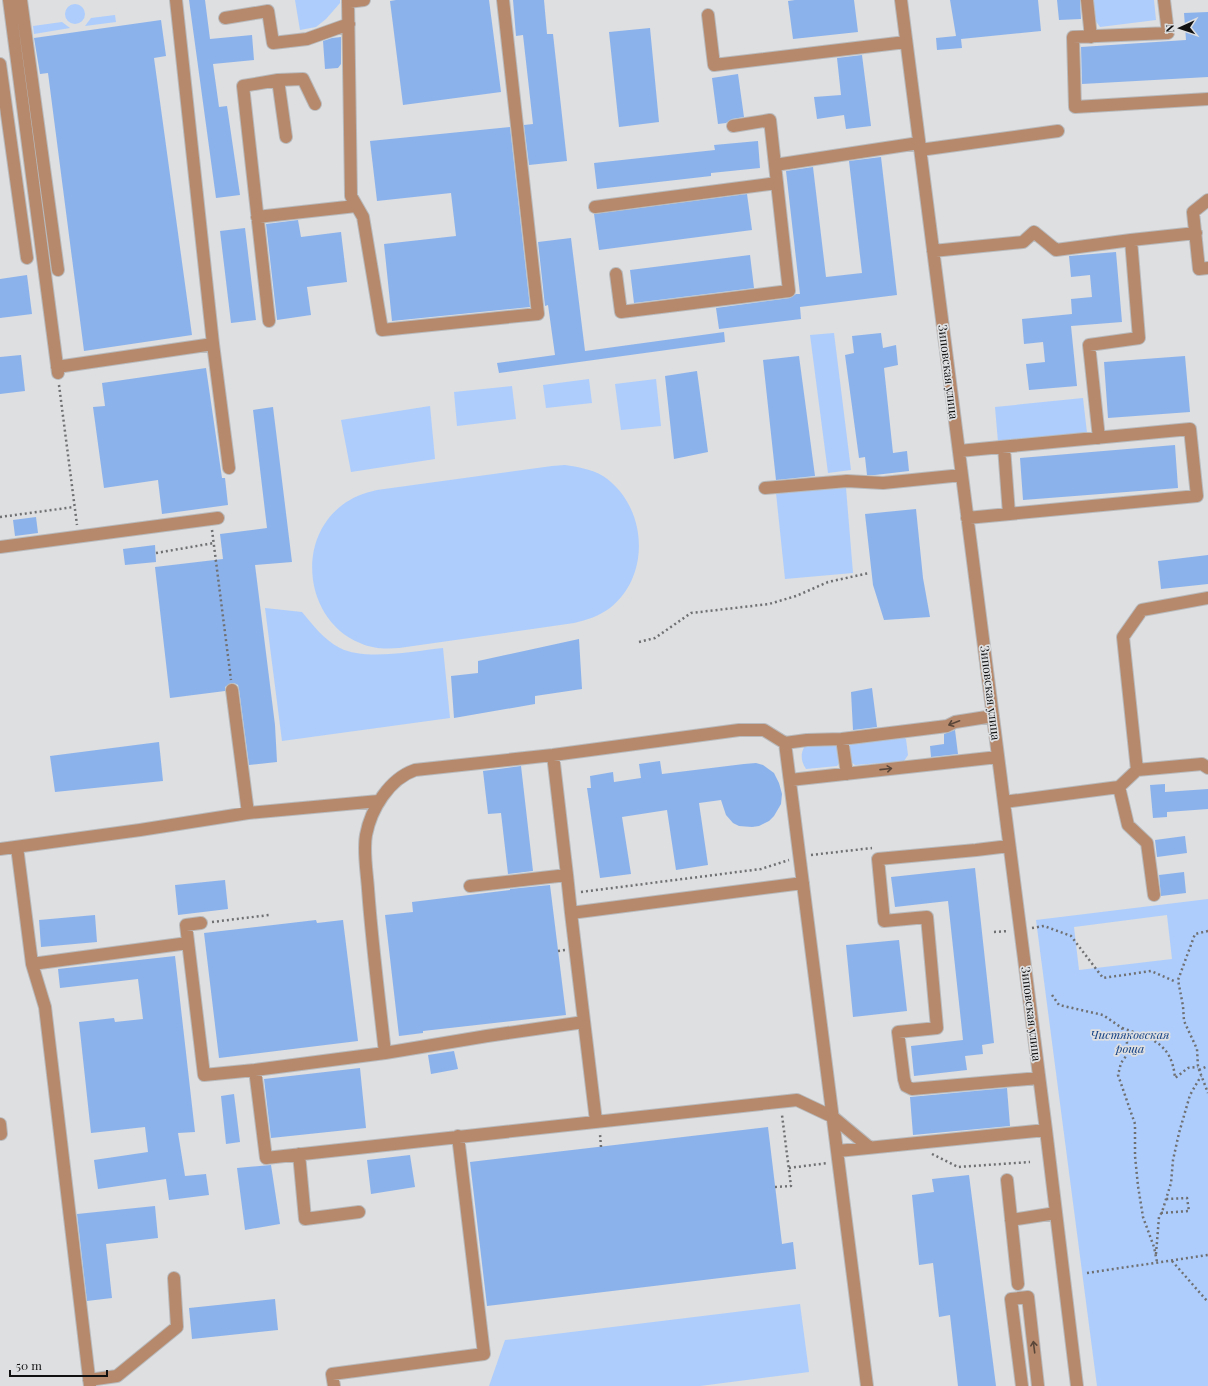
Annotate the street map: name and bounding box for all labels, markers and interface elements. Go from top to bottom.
north arrow [1160,8,1200,48]
text: N [1162,24,1177,33]
street label: Зиповская улица [935,324,963,420]
street label: Зиповская улица [977,645,1005,741]
one-way arrow [949,720,961,728]
one-way arrow [879,766,892,773]
street label: Зиповская улица [1018,966,1046,1062]
park label: Чистяковская роща [1091,1026,1169,1056]
one-way arrow [1030,1341,1038,1354]
scale bar [10,1352,107,1378]
text: 50 m [16,1357,42,1373]

